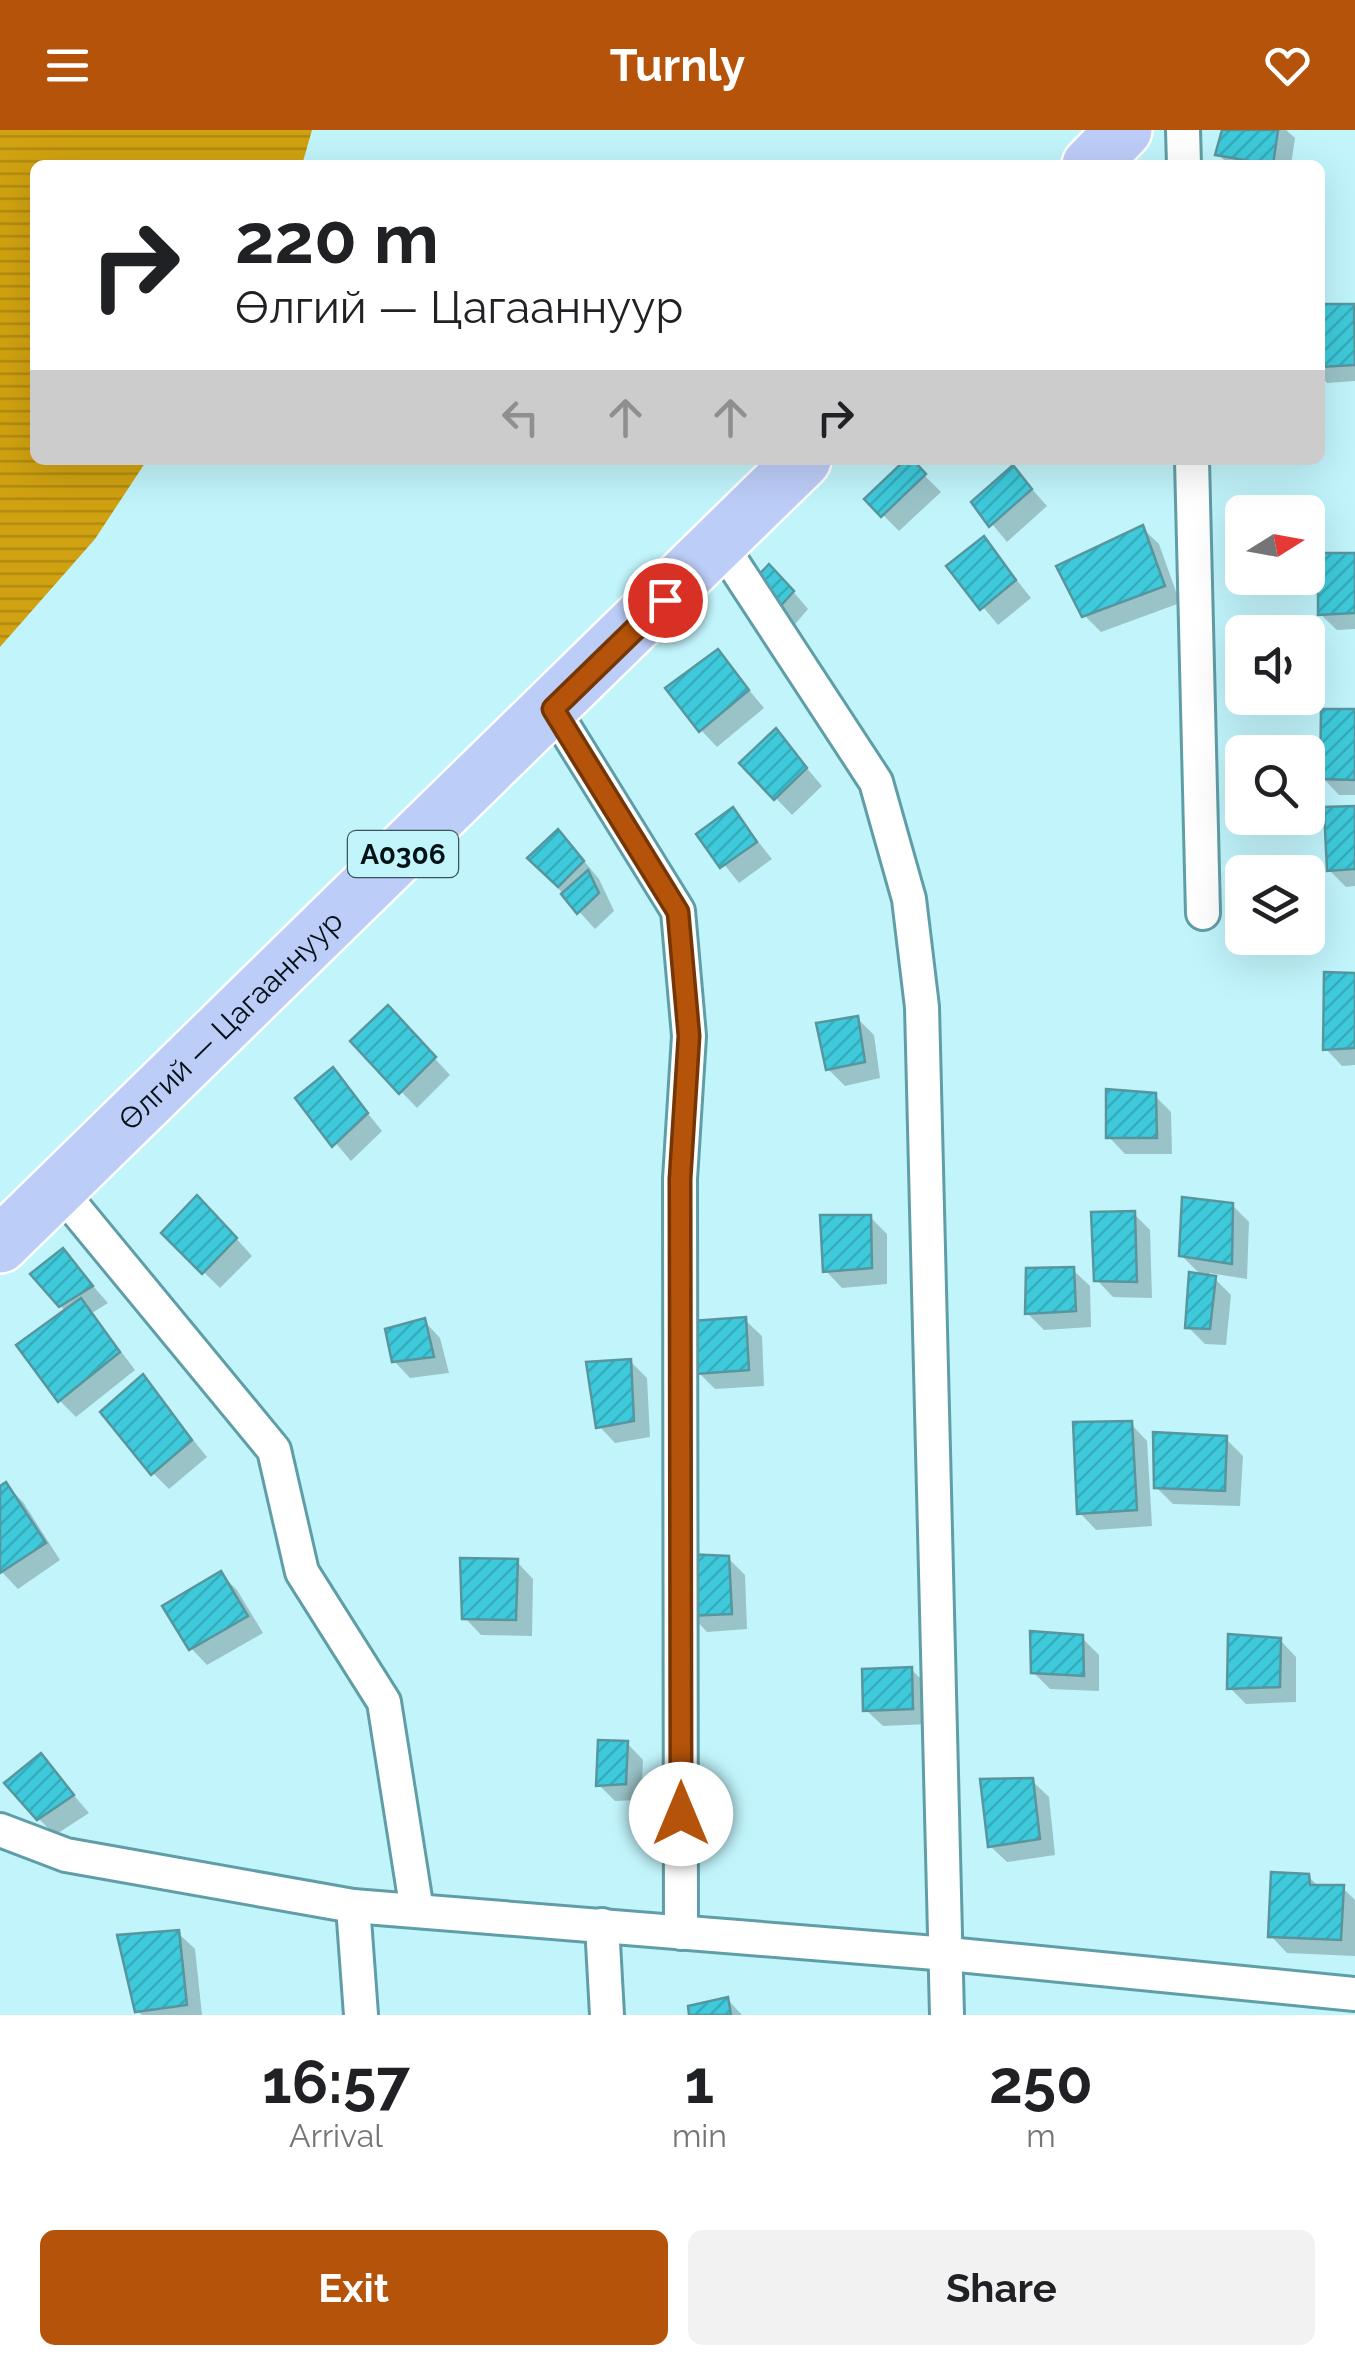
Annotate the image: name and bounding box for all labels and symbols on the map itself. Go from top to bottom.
north arrow [1225,495,1325,595]
pin [623,558,708,643]
road number: A0306 [348,831,458,877]
street label: Өлгий — Цагааннуур [111,903,349,1137]
position arrow [629,1762,733,1866]

